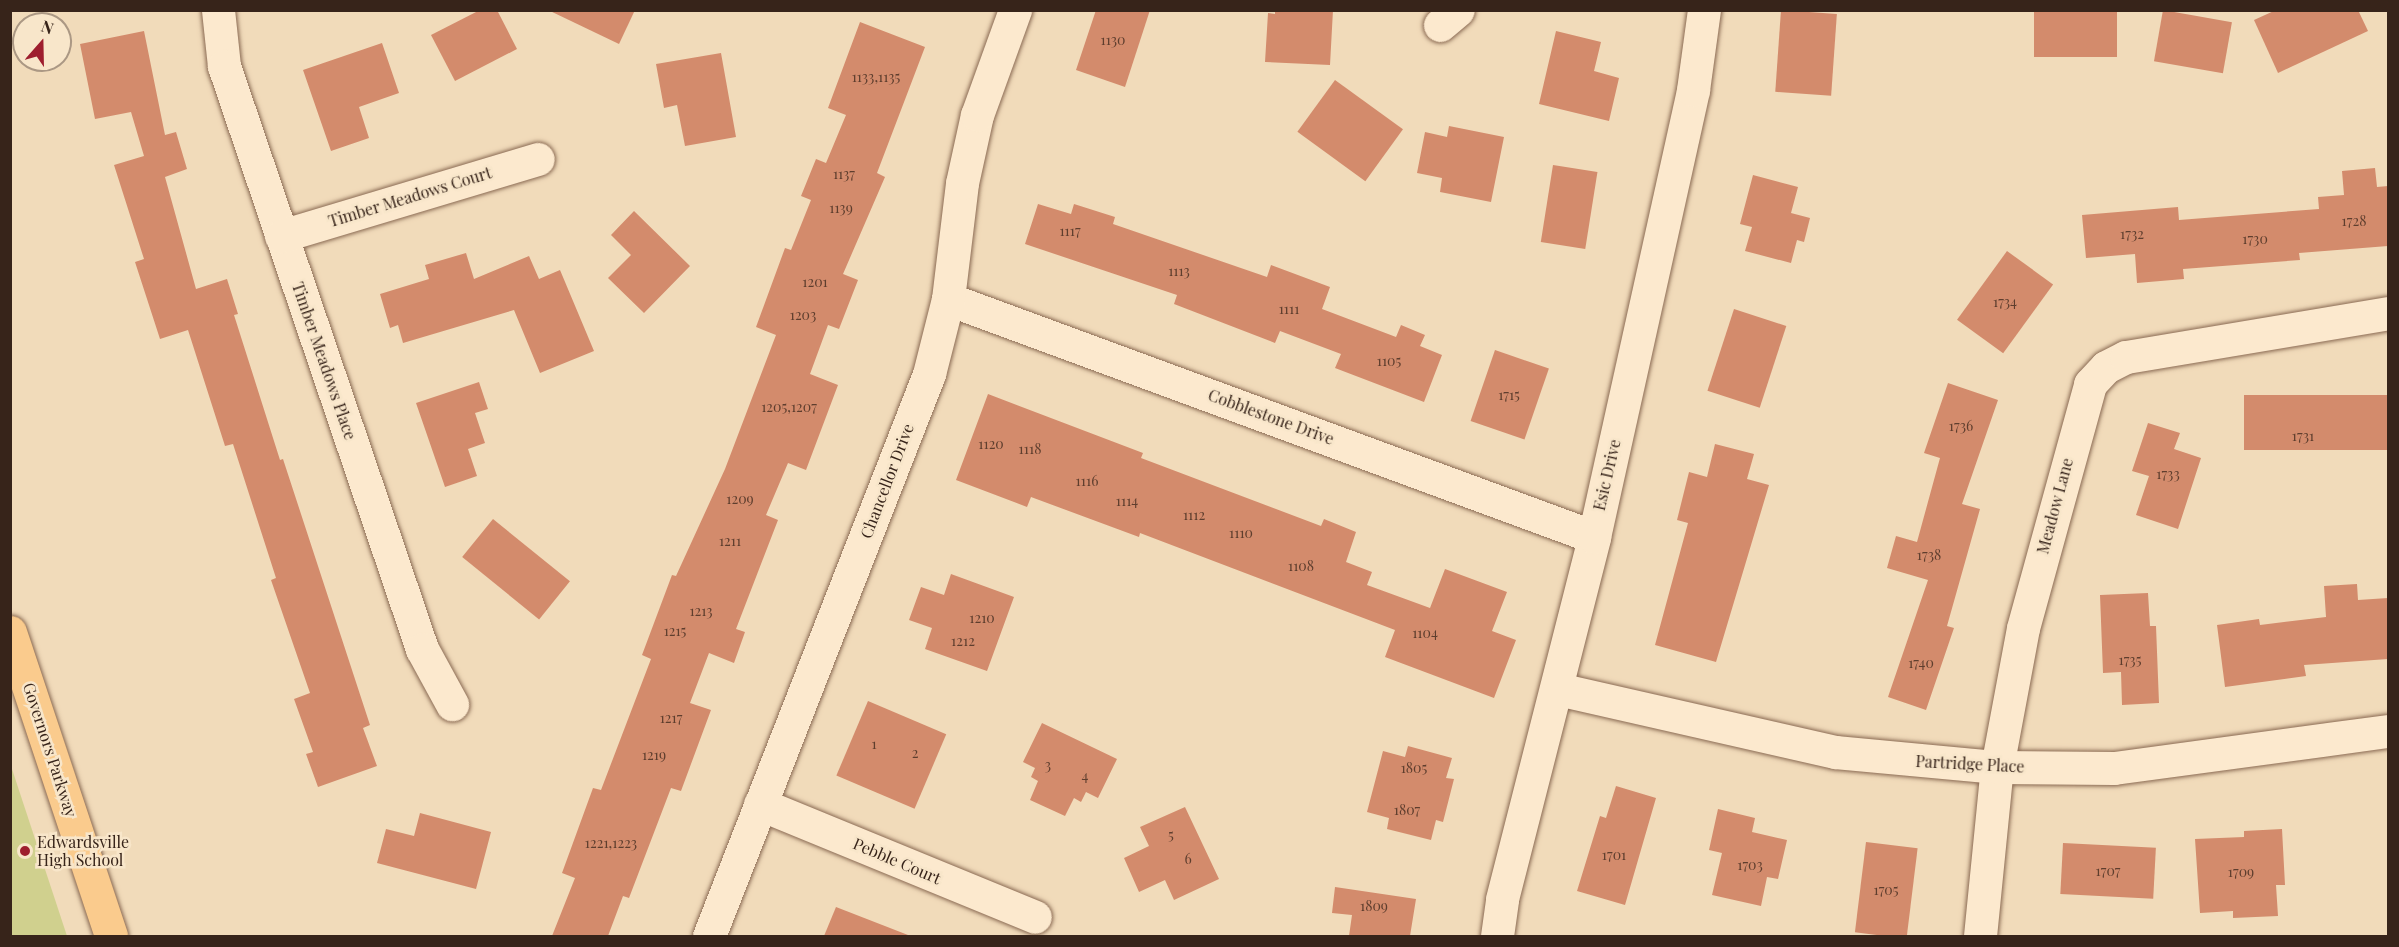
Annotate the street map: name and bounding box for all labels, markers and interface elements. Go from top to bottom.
north arrow [12,12,72,72]
text: N [39,15,57,38]
house number: 1130 [1101,32,1125,48]
house number: 1133,1135 [852,69,900,85]
street label: Timber Meadows Court [326,163,494,231]
house number: 1137 [833,166,855,182]
house number: 1139 [829,200,853,216]
house number: 1728 [2342,213,2366,229]
house number: 1117 [1059,223,1081,239]
house number: 1732 [2120,226,2144,242]
house number: 1730 [2242,231,2268,247]
house number: 1113 [1168,263,1190,279]
house number: 1201 [802,274,828,290]
street label: Timber Meadows Place [288,280,360,442]
house number: 1734 [1993,294,2017,310]
house number: 1111 [1279,301,1299,317]
house number: 1203 [790,307,816,323]
house number: 1105 [1377,353,1401,369]
street label: Cobblestone Drive [1205,385,1337,449]
house number: 1715 [1498,387,1520,403]
house number: 1205,1207 [761,399,817,415]
house number: 1736 [1949,418,1973,434]
street label: Chancellor Drive [856,421,918,541]
house number: 1731 [2292,428,2314,444]
house number: 1120 [978,436,1004,452]
street label: Esic Drive [1589,438,1625,512]
house number: 1118 [1019,441,1041,457]
street label: Meadow Lane [2033,456,2077,556]
house number: 1733 [2156,466,2180,482]
house number: 1116 [1076,473,1098,489]
house number: 1209 [726,491,754,507]
house number: 1114 [1116,493,1138,509]
house number: 1112 [1183,507,1205,523]
house number: 1110 [1229,525,1253,541]
house number: 1211 [719,533,741,549]
house number: 1738 [1917,547,1941,563]
house number: 1108 [1288,558,1314,574]
house number: 1213 [689,603,713,619]
house number: 1210 [969,610,995,626]
house number: 1215 [664,623,686,639]
house number: 1104 [1412,625,1438,641]
house number: 1212 [951,633,975,649]
house number: 1735 [2119,652,2141,668]
house number: 1740 [1908,655,1934,671]
street label: Governors Parkway [19,680,81,820]
house number: 1217 [660,710,682,726]
house number: 1 [871,736,877,752]
house number: 2 [912,745,918,761]
house number: 1219 [642,747,666,763]
street label: Partridge Place [1915,752,2025,776]
house number: 3 [1045,757,1051,773]
house number: 1805 [1401,760,1427,776]
house number: 4 [1082,768,1088,784]
house number: 1807 [1394,802,1420,818]
house number: 5 [1168,827,1174,843]
place label: Edwardsville High School [37,832,129,870]
street label: Pebble Court [850,834,944,888]
house number: 1221,1223 [585,835,637,851]
marker: Edwardsville High School [18,844,32,858]
house number: 1701 [1602,847,1626,863]
house number: 6 [1184,851,1192,867]
house number: 1703 [1737,857,1763,873]
house number: 1707 [2096,863,2120,879]
house number: 1709 [2228,864,2254,880]
house number: 1705 [1873,882,1899,898]
house number: 1809 [1360,898,1388,914]

